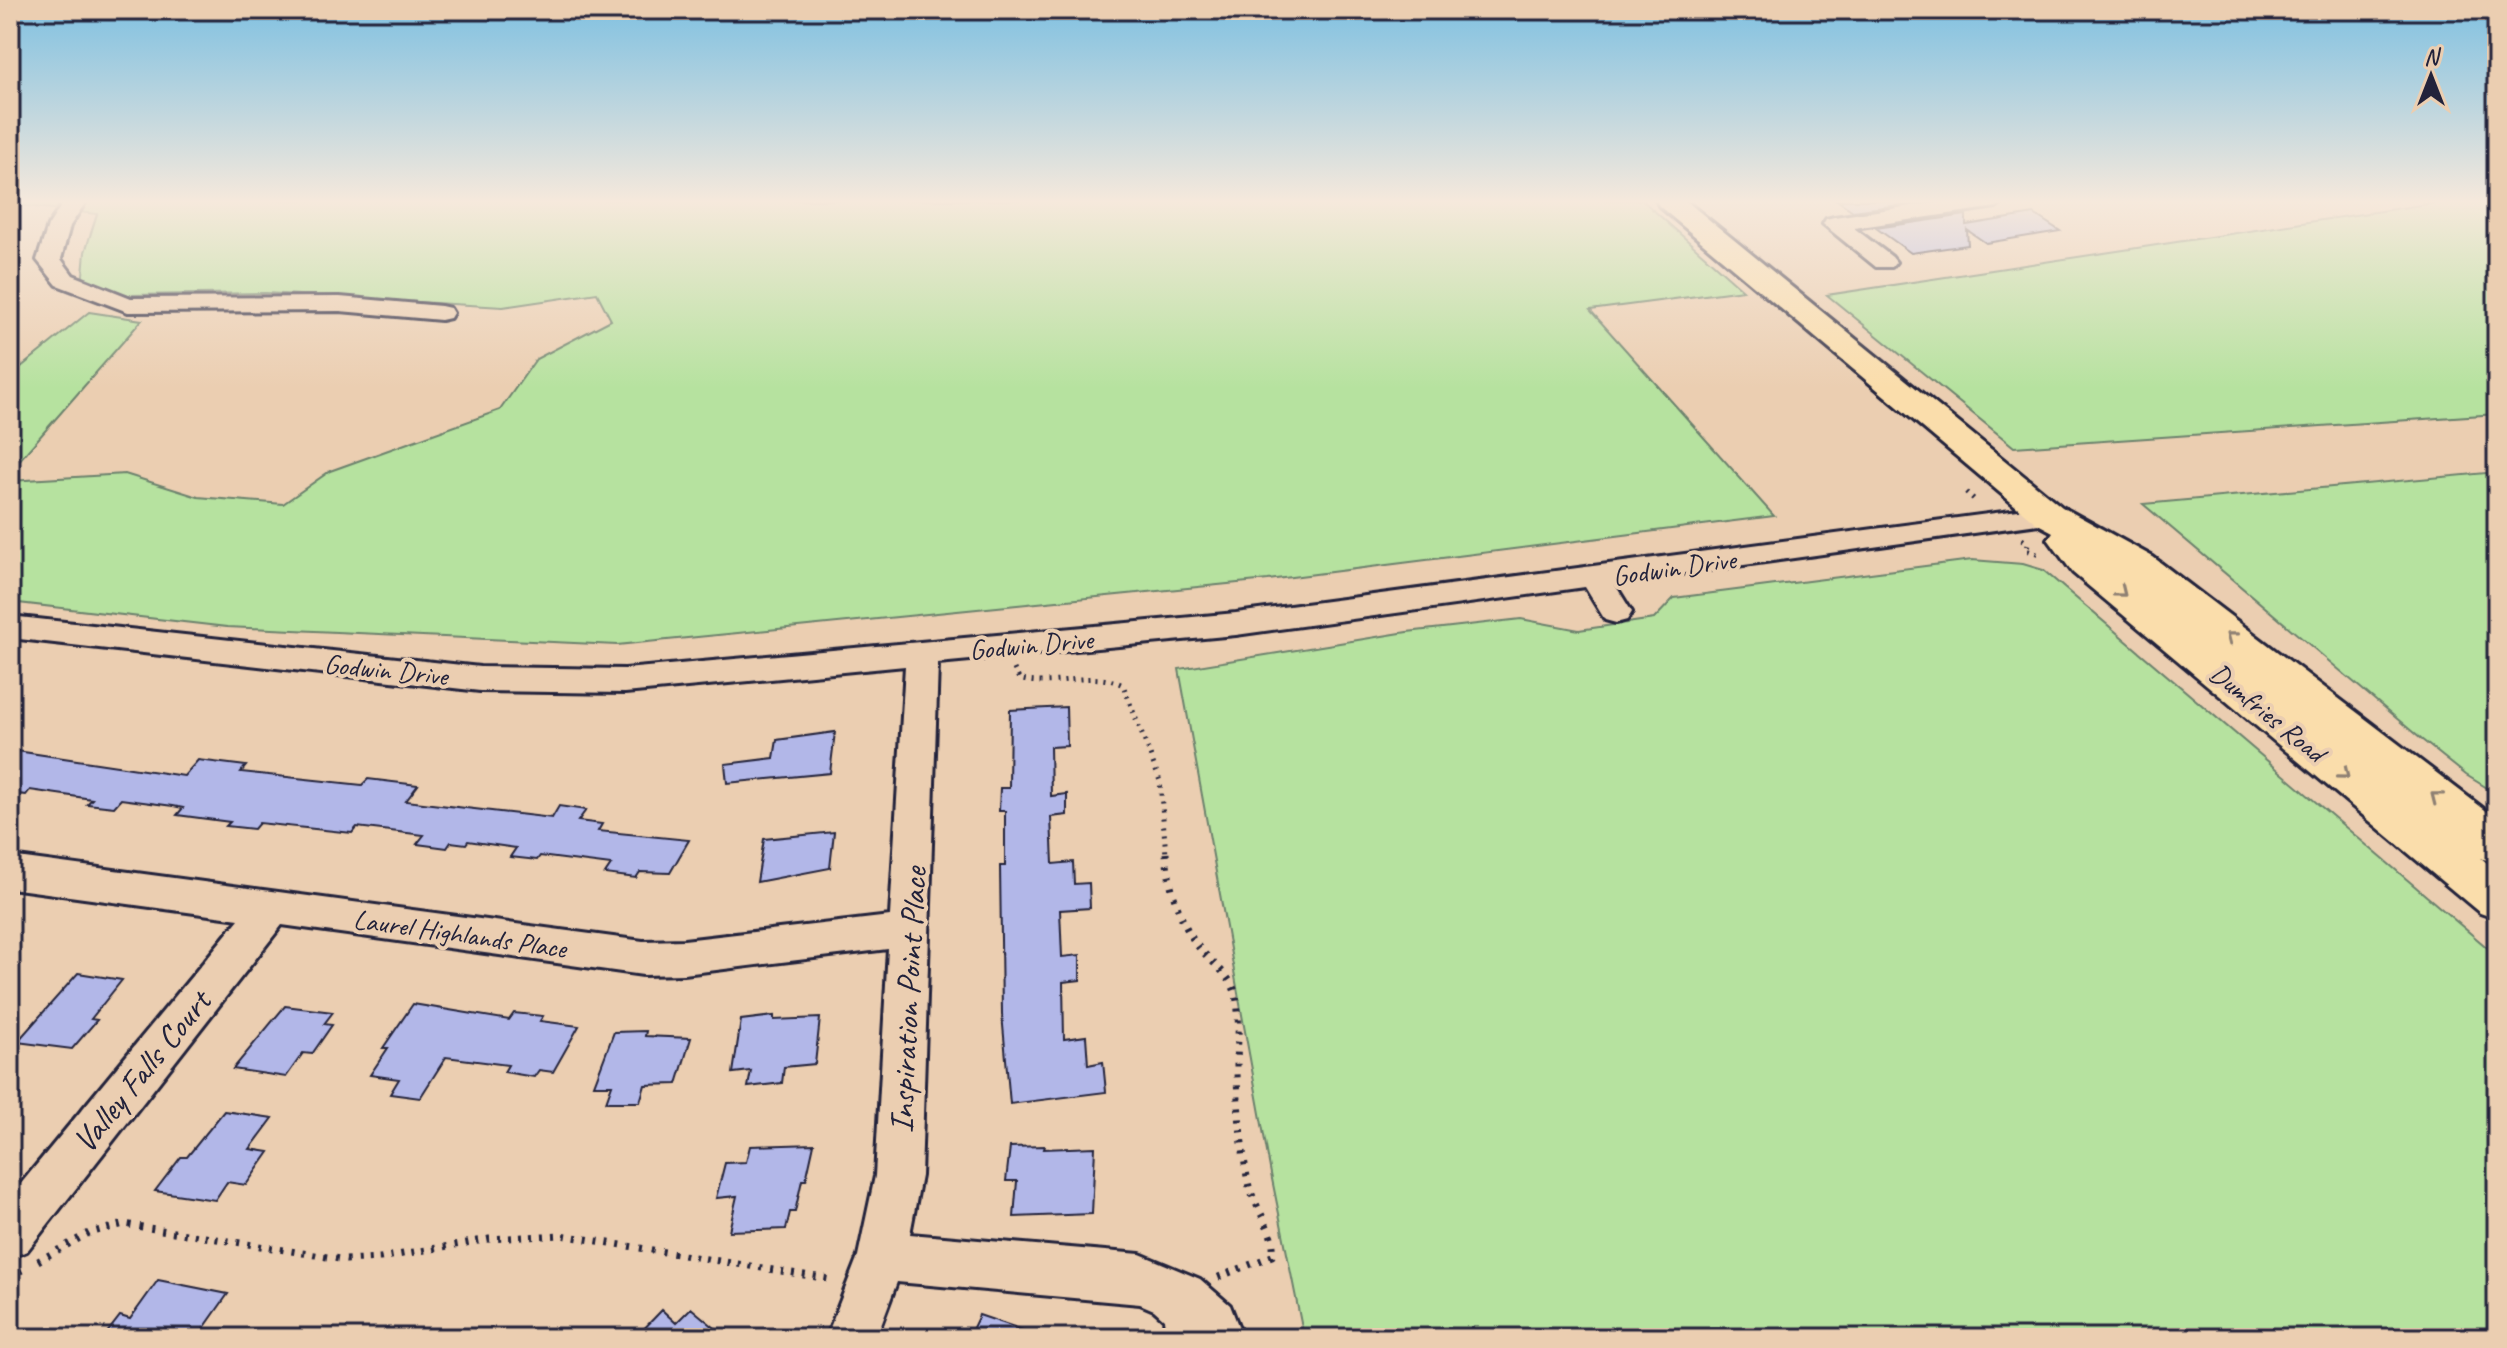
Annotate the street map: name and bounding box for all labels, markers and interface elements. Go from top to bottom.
north arrow [2391,36,2471,116]
text: N [2424,43,2441,71]
street label: Godwin Drive [1610,541,1740,593]
one-way arrow [2112,582,2126,597]
street label: Godwin Drive [968,622,1096,667]
one-way arrow [2225,633,2240,647]
street label: Godwin Drive [323,646,451,694]
street label: Dumfries Road [2203,655,2335,772]
one-way arrow [2335,765,2350,779]
one-way arrow [2430,793,2445,807]
street label: Inspiration Point Place [879,864,936,1134]
street label: Laurel Highlands Place [351,901,570,966]
street label: Valley Falls Court [63,979,222,1161]

